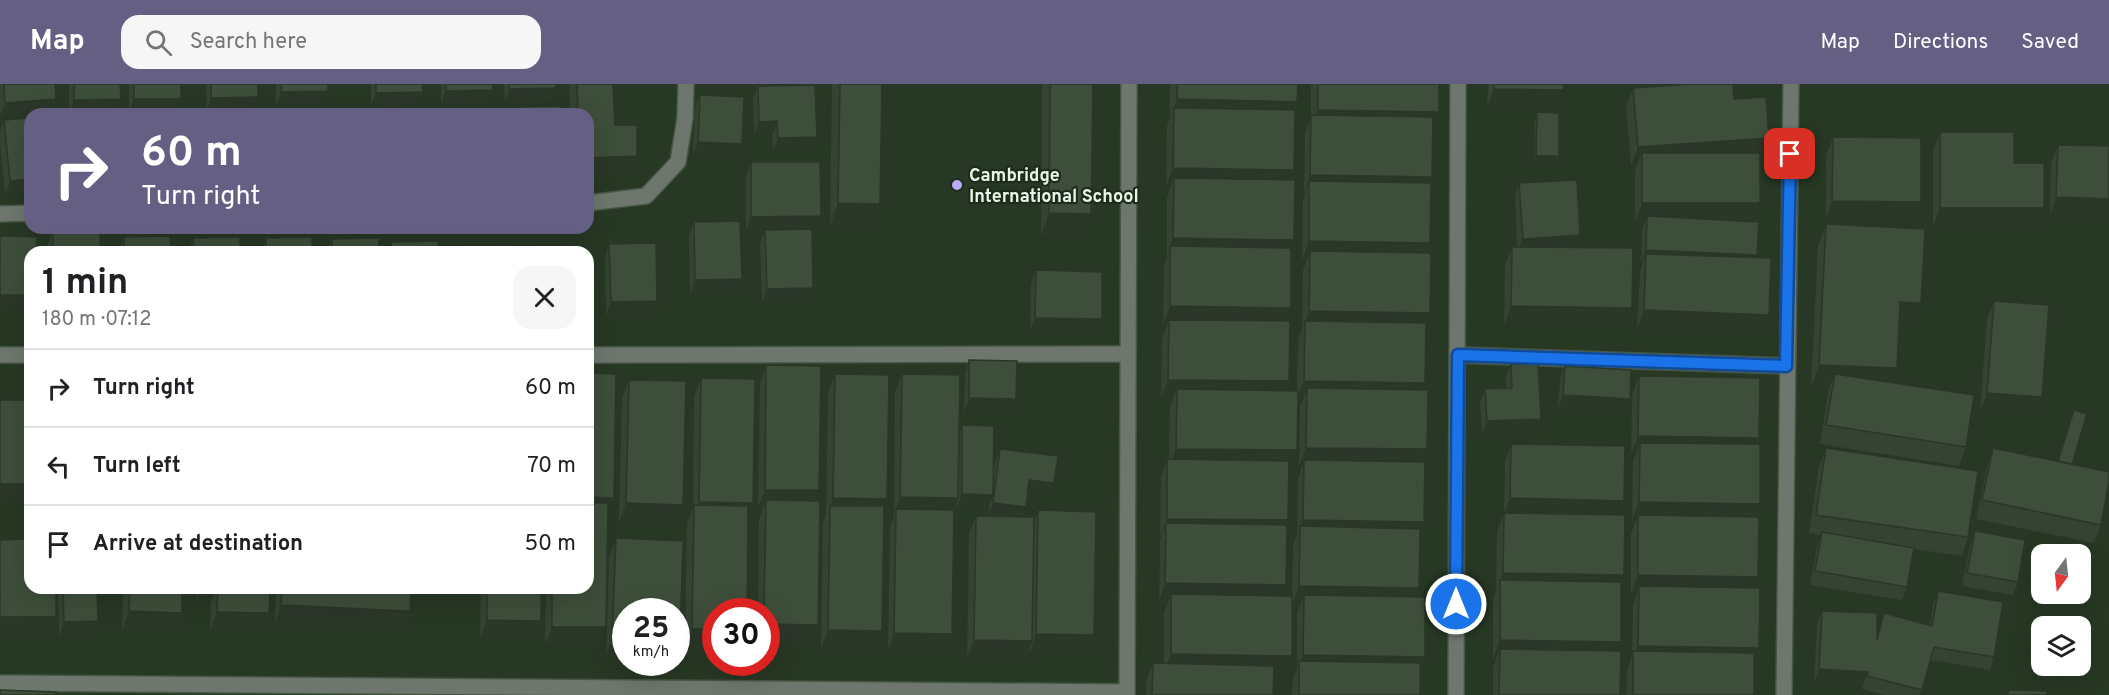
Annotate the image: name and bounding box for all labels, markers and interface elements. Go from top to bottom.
search box [121,15,541,69]
text: Map [30,24,85,60]
icon: search [142,26,175,59]
text: Search here [190,29,307,56]
text: Map [1820,29,1860,56]
text: Directions [1893,29,1988,56]
text: Saved [2021,29,2079,56]
text: 60 m [141,128,242,181]
pin [1764,128,1815,179]
icon: right [42,132,120,210]
icon: arrive [1773,137,1806,170]
place label: Cambridge International School [969,165,1139,209]
marker: Cambridge International School [950,178,964,192]
text: Turn right [141,180,260,214]
text: 1 min [42,261,128,307]
button: close [513,266,576,329]
text: 180 m · 07:12 [42,307,151,333]
icon: right [42,372,75,405]
text: Turn right [93,375,195,402]
text: 60 m [525,375,576,402]
icon: left [42,450,75,483]
text: Turn left [93,453,181,480]
text: 70 m [527,453,576,480]
icon: arrive [42,528,75,561]
text: Arrive at destination [93,531,303,558]
text: 50 m [524,531,576,558]
north arrow [2031,544,2091,604]
map controls [2031,544,2091,676]
position arrow [1424,572,1488,636]
speed limit sign: 30 [702,598,780,676]
text: 25 [633,611,669,648]
button: layers [2031,616,2091,676]
text: km/h [633,643,669,662]

